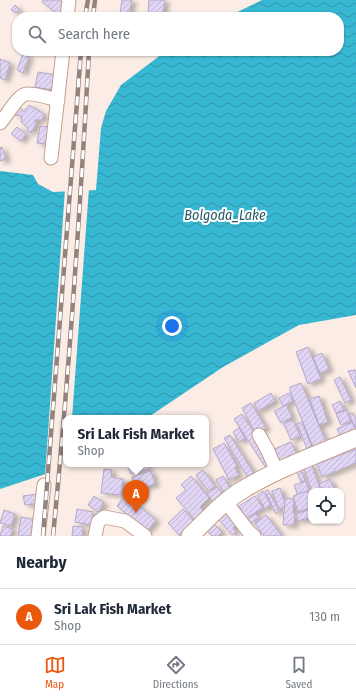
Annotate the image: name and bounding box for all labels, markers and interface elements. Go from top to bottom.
search box [12,12,344,56]
icon: search [26,23,48,45]
text: Search here [58,25,130,43]
water label: Bolgoda_Lake [184,207,266,224]
your location [162,316,182,336]
popup [63,415,209,467]
text: Sri Lak Fish Market [77,425,195,443]
text: Shop [77,443,104,458]
pin: A [123,480,149,513]
map controls [308,488,344,524]
button: locate [308,488,344,524]
text: Nearby [16,552,67,573]
text: Sri Lak Fish Market [54,600,171,618]
text: A [25,609,33,624]
text: 130 m [309,609,340,624]
text: Shop [54,618,81,633]
tab: Map [44,654,66,691]
tab: Directions [153,654,198,691]
tab: Saved [286,654,312,691]

